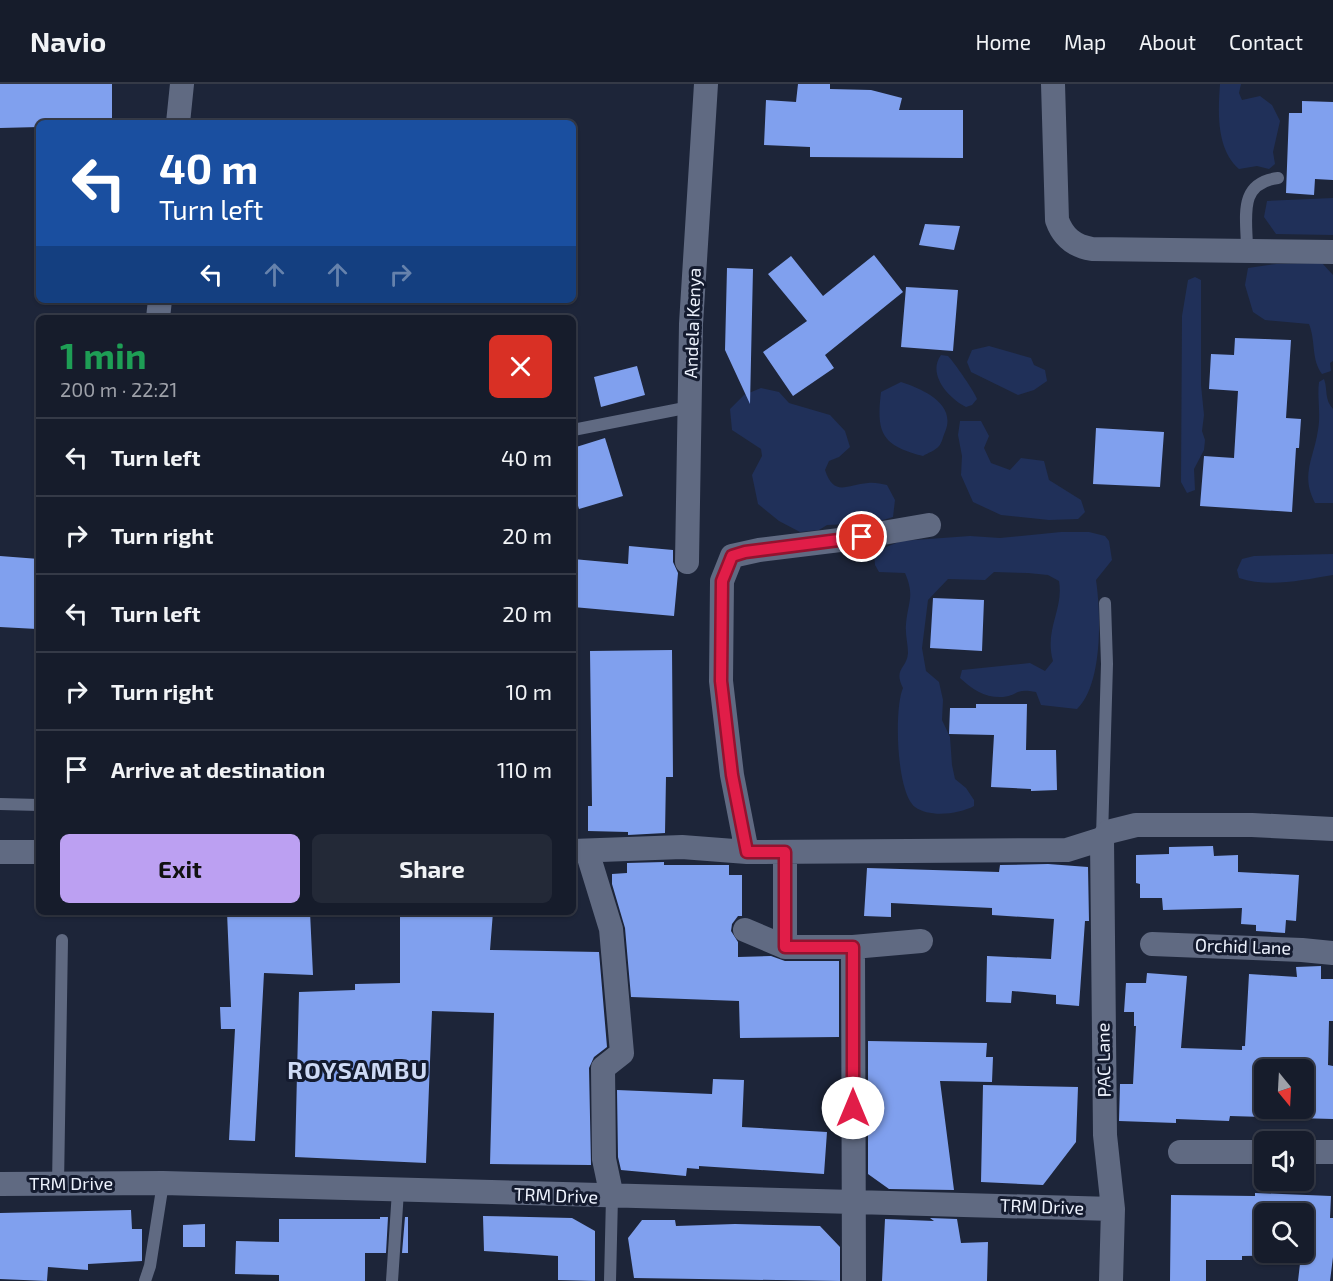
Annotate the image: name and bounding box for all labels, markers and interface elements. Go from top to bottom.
text: Navio [30,24,106,58]
text: Home [975,29,1031,54]
text: Map [1064,29,1106,54]
text: About [1139,29,1196,54]
text: Contact [1229,29,1303,54]
text: 40 m [159,142,258,192]
icon: left [60,144,138,222]
text: Turn left [159,193,263,225]
icon: left [195,258,228,291]
icon: ahead [258,258,291,291]
icon: ahead [321,258,354,291]
icon: right [384,258,417,291]
street label: Andela Kenya [679,267,705,379]
text: 1 min [60,333,147,376]
button: close [489,335,552,398]
text: 200 m · 22:21 [60,377,177,401]
icon: left [60,441,93,474]
text: Turn left [111,444,200,470]
text: 40 m [501,444,552,470]
pin [836,511,887,562]
icon: right [60,519,93,552]
icon: arrive [845,520,878,553]
text: Turn right [111,522,213,548]
text: 20 m [502,522,552,548]
icon: left [60,597,93,630]
text: Turn left [111,600,200,626]
text: 20 m [502,600,552,626]
icon: right [60,675,93,708]
text: Turn right [111,678,213,704]
text: 10 m [506,678,552,704]
icon: arrive [60,753,93,786]
text: Arrive at destination [111,756,325,782]
text: 110 m [497,756,552,782]
button: Exit [60,834,300,903]
button: Share [312,834,552,903]
street label: Orchid Lane [1195,933,1292,959]
street label: PAC Lane [1091,1023,1115,1098]
district label: ROYSAMBU [287,1055,429,1084]
north arrow [1254,1059,1314,1119]
map controls [1254,1059,1314,1263]
position arrow [821,1076,885,1140]
button: sound [1254,1131,1314,1191]
street label: TRM Drive [29,1172,113,1194]
street label: TRM Drive [514,1183,598,1207]
street label: TRM Drive [1000,1194,1084,1218]
button: search [1254,1203,1314,1263]

